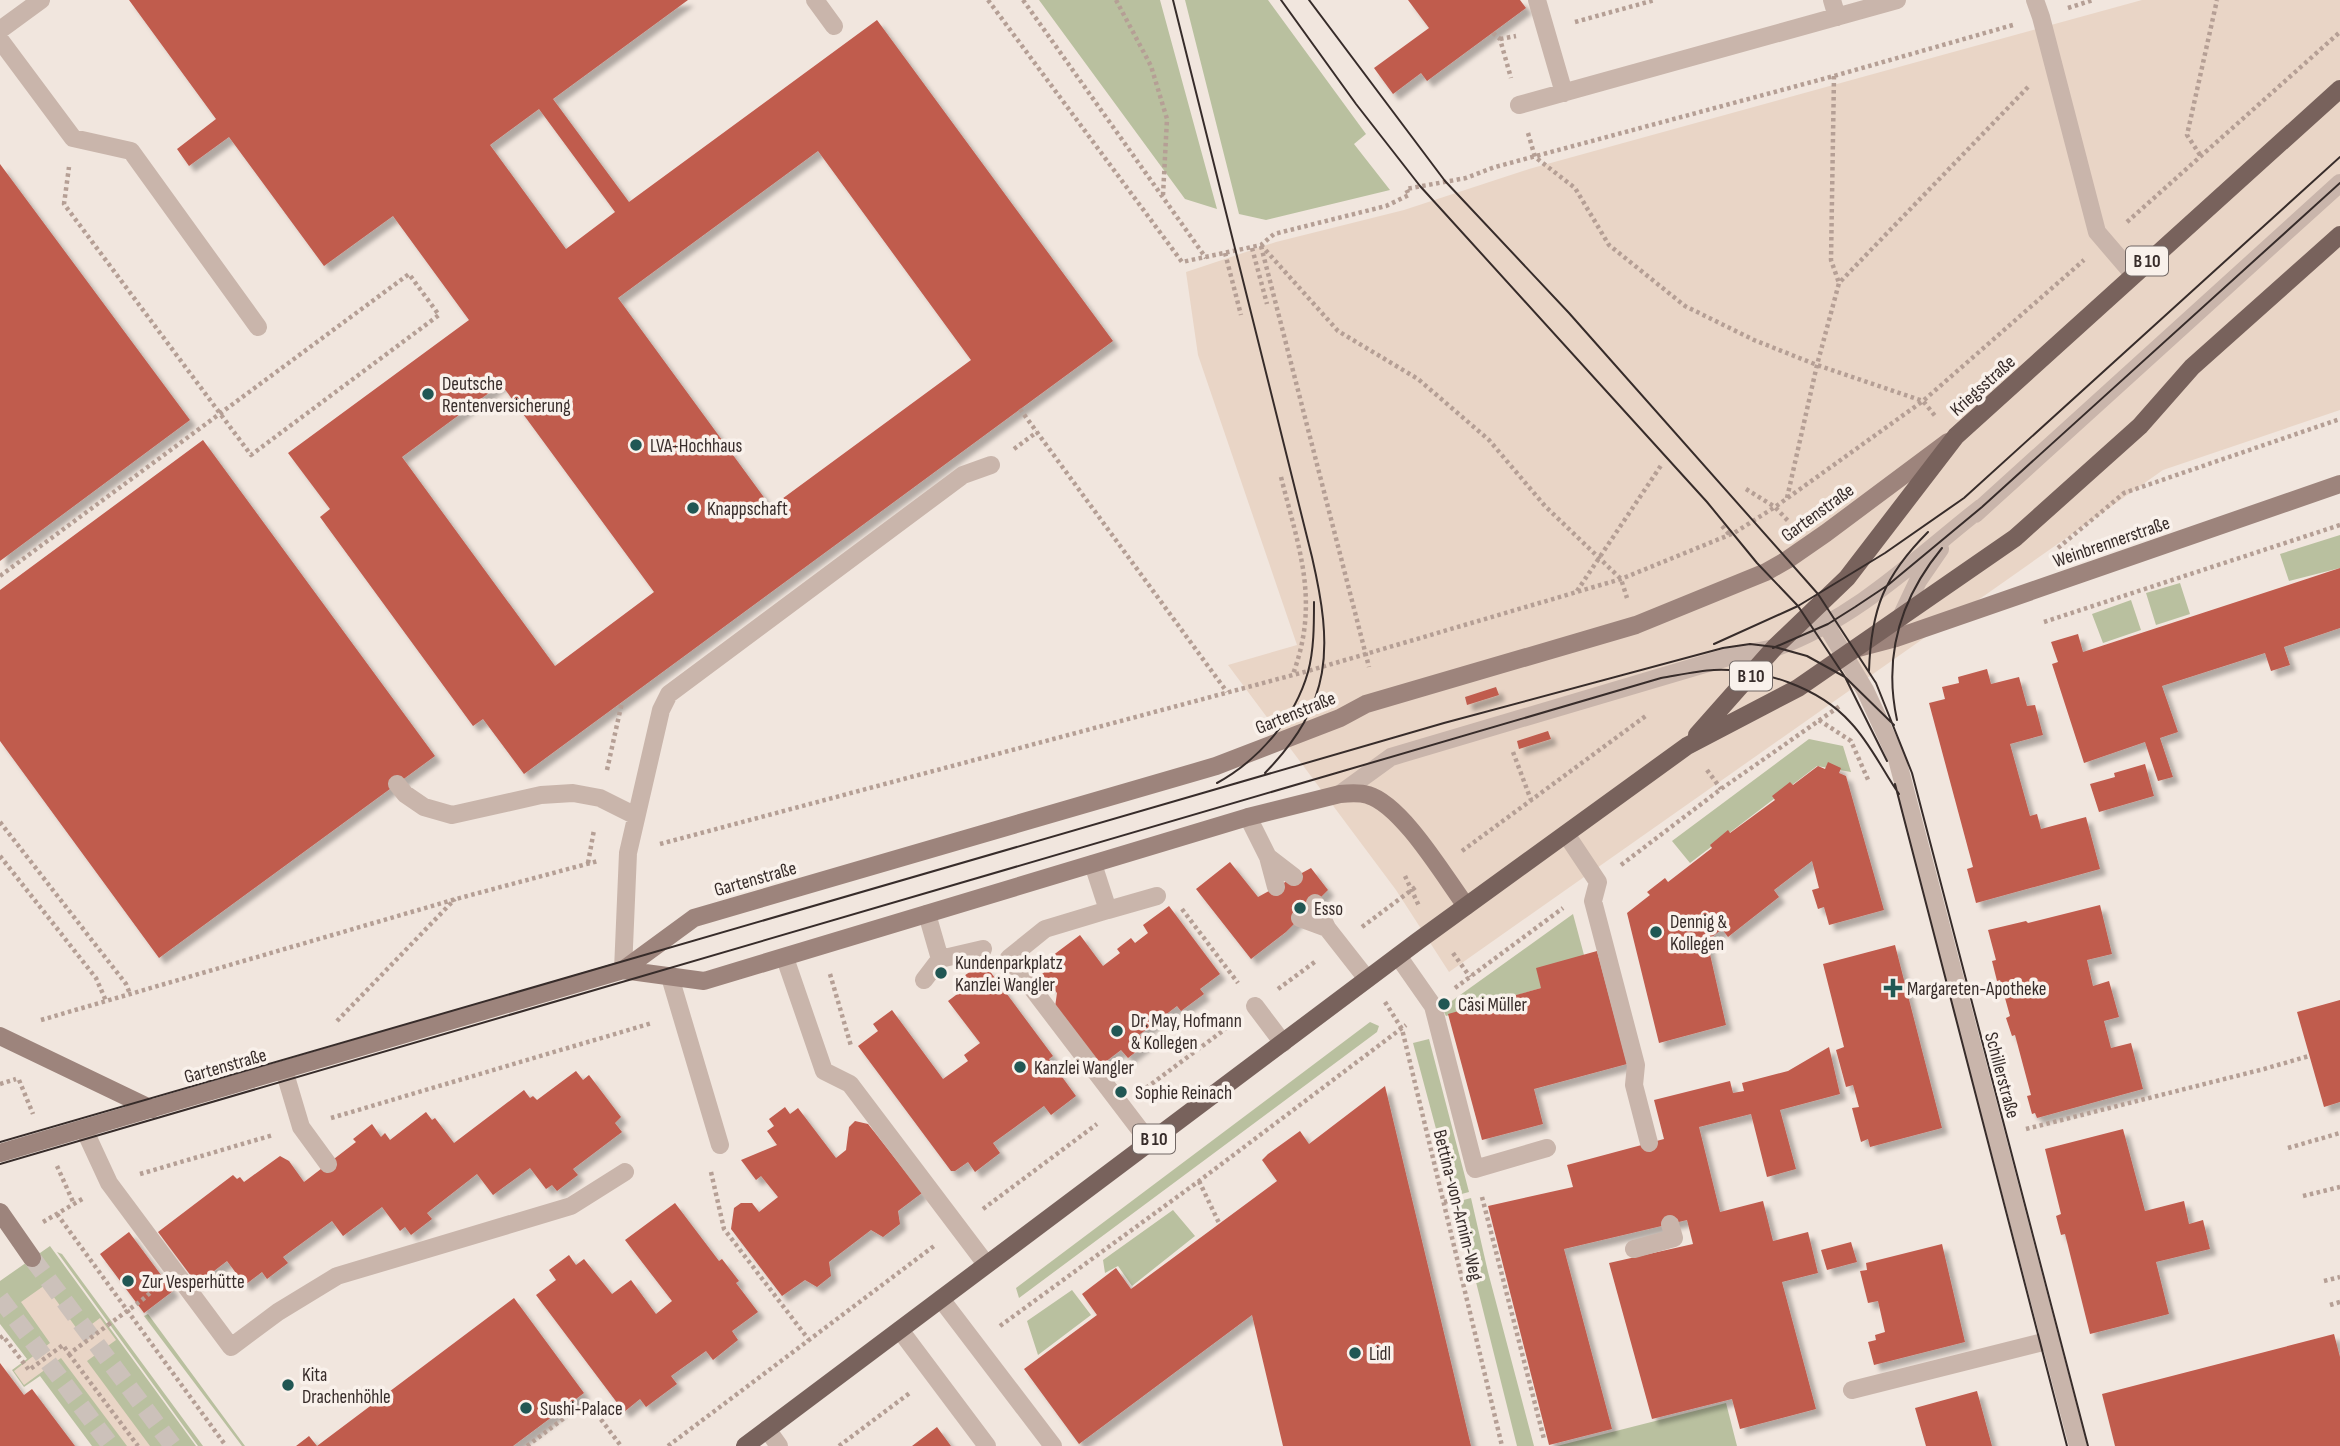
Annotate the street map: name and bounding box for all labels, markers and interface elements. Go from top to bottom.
road number: B 10 [2126,246,2168,276]
street label: Kriegsstraße [1946,351,2020,421]
place label: Deutsche Rentenversicherung [442,373,571,418]
marker: Deutsche Rentenversicherung [420,386,436,402]
place label: LVA-Hochhaus [650,435,742,458]
marker: LVA-Hochhaus [628,437,644,453]
street label: Gartenstraße [1777,479,1859,547]
place label: Knappschaft [707,498,788,521]
marker: Knappschaft [685,500,701,516]
street label: Weinbrennerstraße [2050,512,2173,573]
road number: B 10 [1730,662,1772,690]
street label: Gartenstraße [1252,687,1339,740]
street label: Gartenstraße [712,857,799,902]
place label: Esso [1314,898,1343,921]
marker: Esso [1292,900,1308,916]
place label: Dennig & Kollegen [1670,911,1727,956]
marker: Dennig & Kollegen [1648,924,1664,940]
place label: Kundenparkplatz Kanzlei Wangler [955,952,1063,997]
marker: Kundenparkplatz Kanzlei Wangler [933,965,949,981]
place label: Margareten-Apotheke [1907,978,2046,1001]
marker: Margareten-Apotheke [1885,980,1901,996]
place label: Cäsi Müller [1458,994,1528,1017]
marker: Cäsi Müller [1436,996,1452,1012]
place label: Dr. May, Hofmann & Kollegen [1131,1010,1242,1055]
marker: Dr. May, Hofmann & Kollegen [1109,1023,1125,1039]
street label: Schillerstraße [1979,1030,2024,1121]
street label: Gartenstraße [182,1044,269,1089]
place label: Kanzlei Wangler [1034,1057,1135,1080]
marker: Kanzlei Wangler [1012,1059,1028,1075]
place label: Sophie Reinach [1135,1082,1232,1105]
marker: Sophie Reinach [1113,1084,1129,1100]
road number: B 10 [1133,1124,1175,1154]
street label: Bettina-von-Arnim-Weg [1428,1127,1488,1284]
place label: Zur Vesperhütte [142,1271,245,1294]
marker: Zur Vesperhütte [120,1273,136,1289]
place label: Lidl [1369,1343,1391,1366]
marker: Lidl [1347,1345,1363,1361]
place label: Kita Drachenhöhle [302,1364,391,1409]
marker: Kita Drachenhöhle [280,1377,296,1393]
place label: Sushi-Palace [540,1398,623,1421]
marker: Sushi-Palace [518,1400,534,1416]

